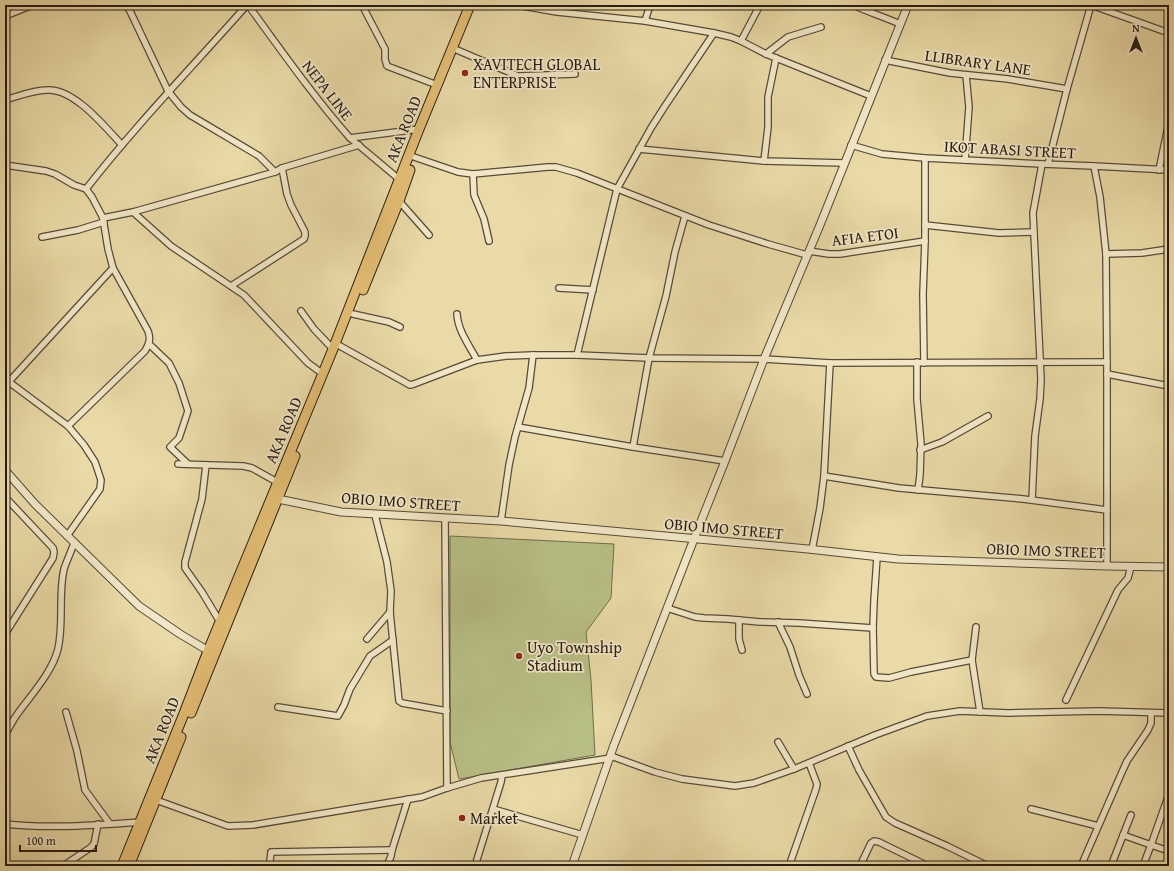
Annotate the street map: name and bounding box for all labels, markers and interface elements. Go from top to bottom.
north arrow [1116,18,1156,58]
text: N [1132,20,1140,36]
street label: LLIBRARY LANE [923,43,1033,81]
place label: XAVITECH GLOBAL ENTERPRISE [473,52,600,94]
street label: NEPA LINE [297,55,359,125]
marker: XAVITECH GLOBAL ENTERPRISE [460,68,470,78]
street label: AKA ROAD [379,92,427,166]
street label: IKOT ABASI STREET [943,134,1077,164]
street label: AFIA ETOI [830,220,900,252]
street label: AKA ROAD [258,393,308,467]
street label: OBIO IMO STREET [341,485,461,517]
street label: OBIO IMO STREET [663,511,785,545]
street label: OBIO IMO STREET [986,536,1106,564]
place label: Uyo Township Stadium [527,635,622,677]
marker: Uyo Township Stadium [514,651,524,661]
street label: AKA ROAD [137,693,185,767]
place label: Market [470,806,519,830]
marker: Market [457,813,467,823]
scale bar [20,827,96,853]
text: 100 m [26,832,56,849]

